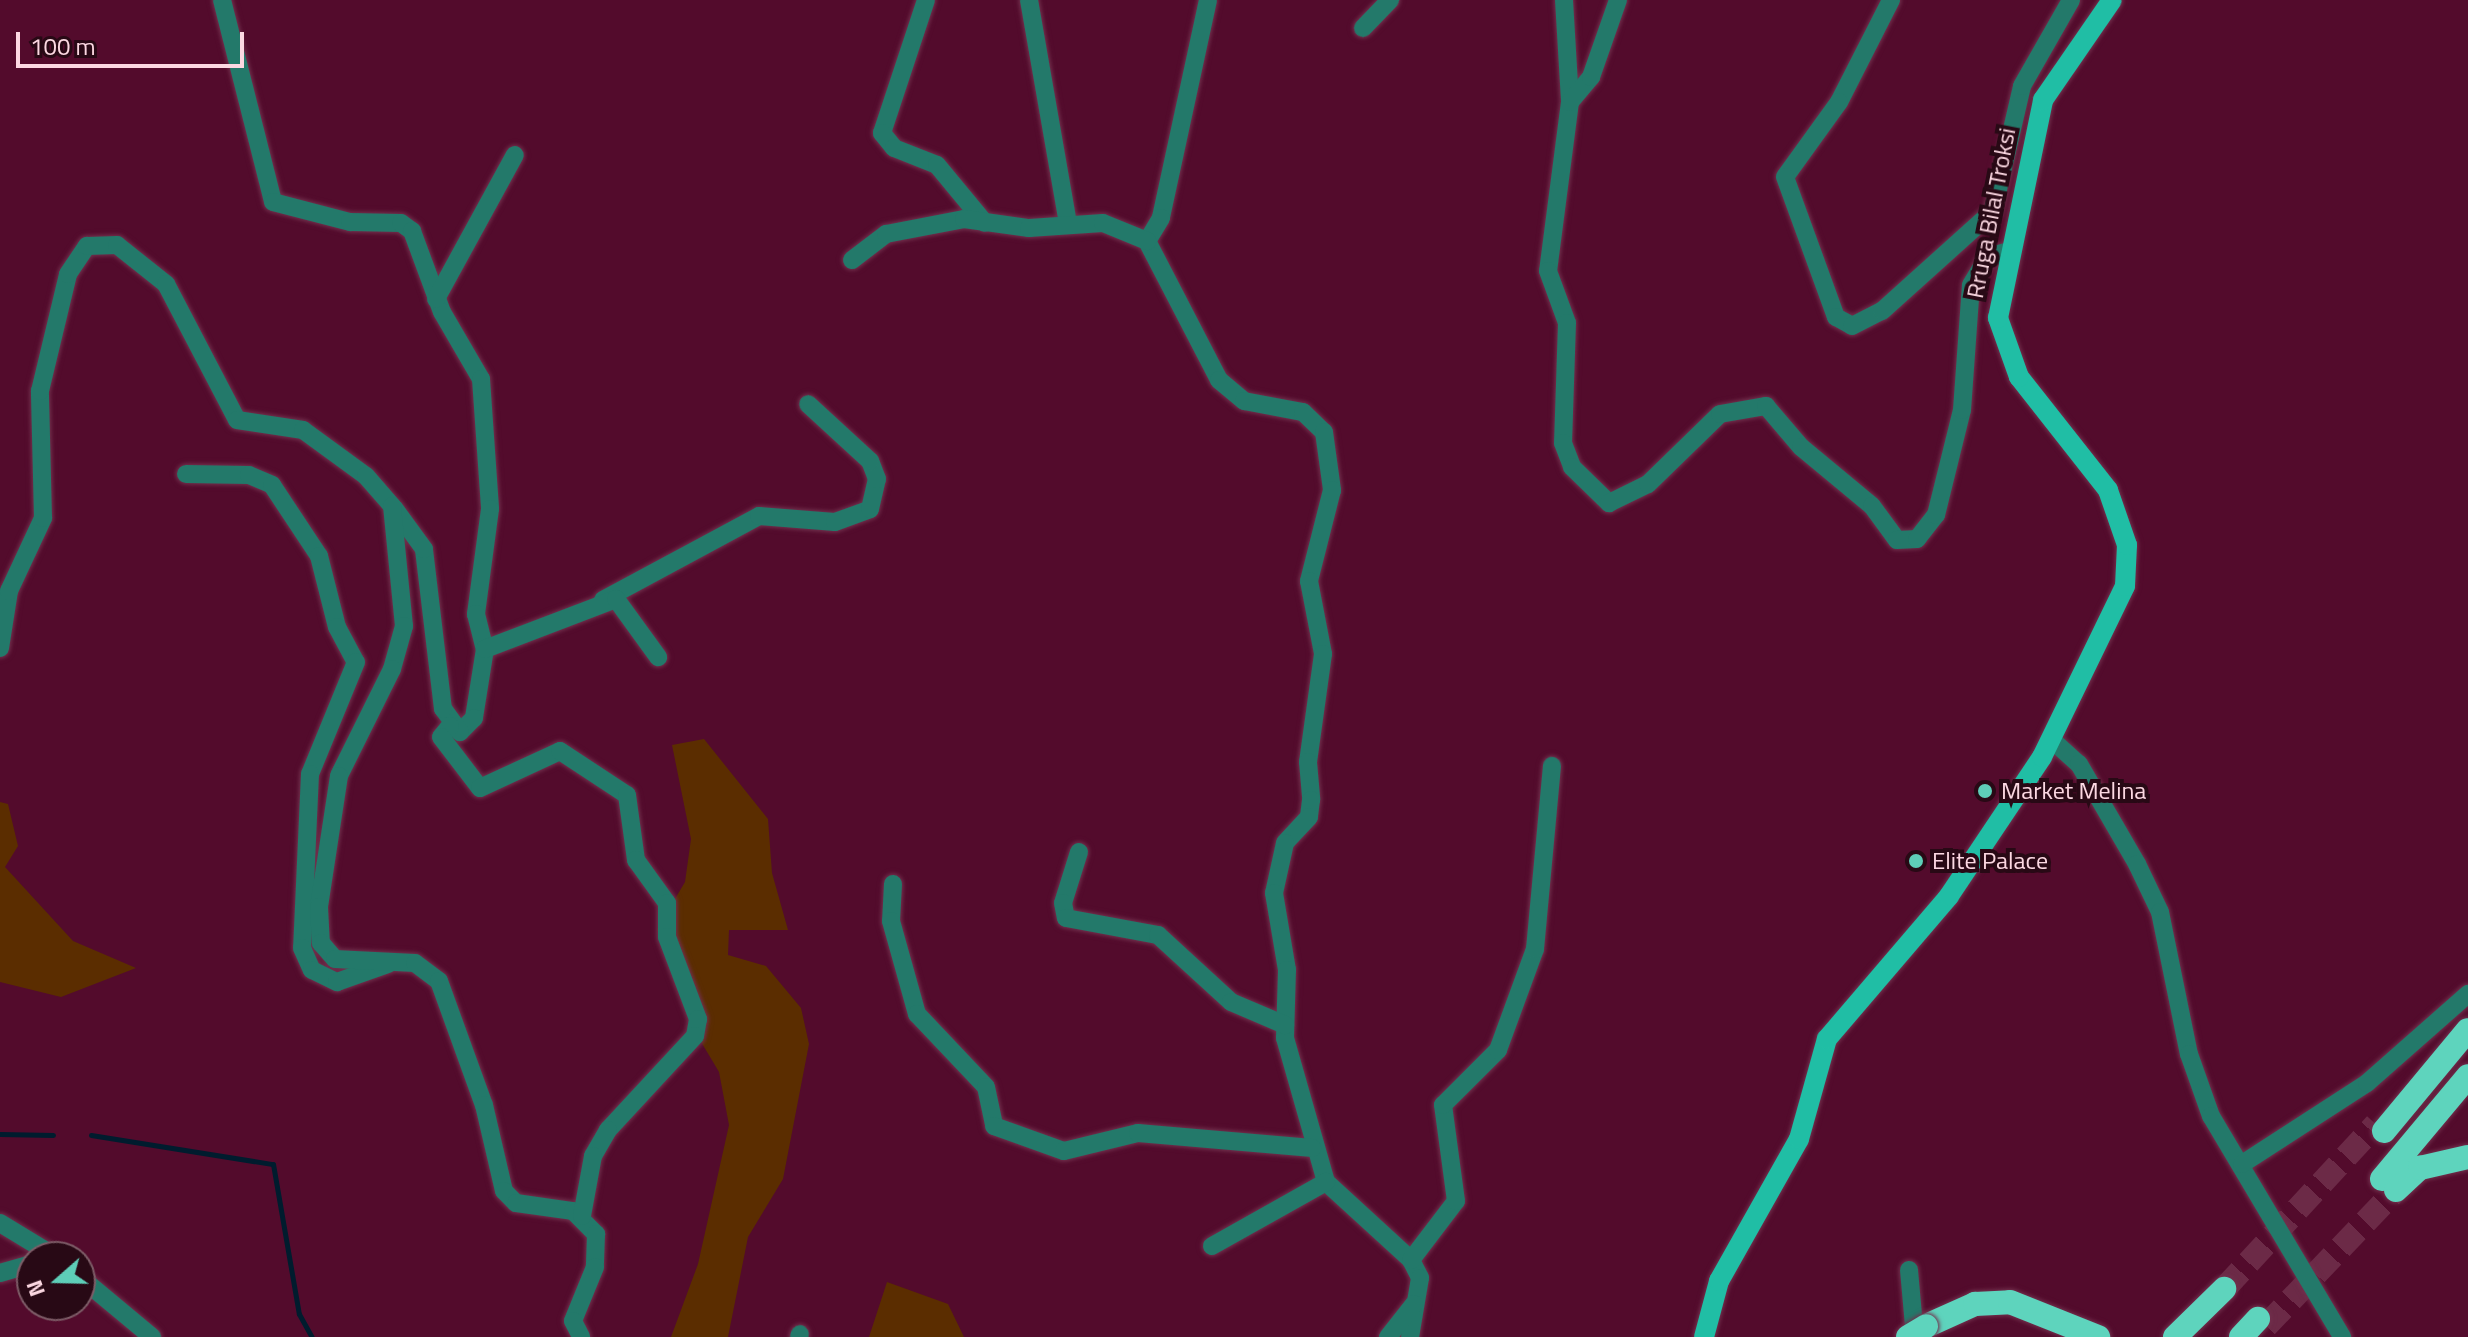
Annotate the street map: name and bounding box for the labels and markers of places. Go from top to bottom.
place label: Market Melina [2001,777,2146,805]
marker: Market Melina [1976,782,1994,800]
place label: Elite Palace [1932,847,2048,875]
marker: Elite Palace [1907,852,1925,870]

